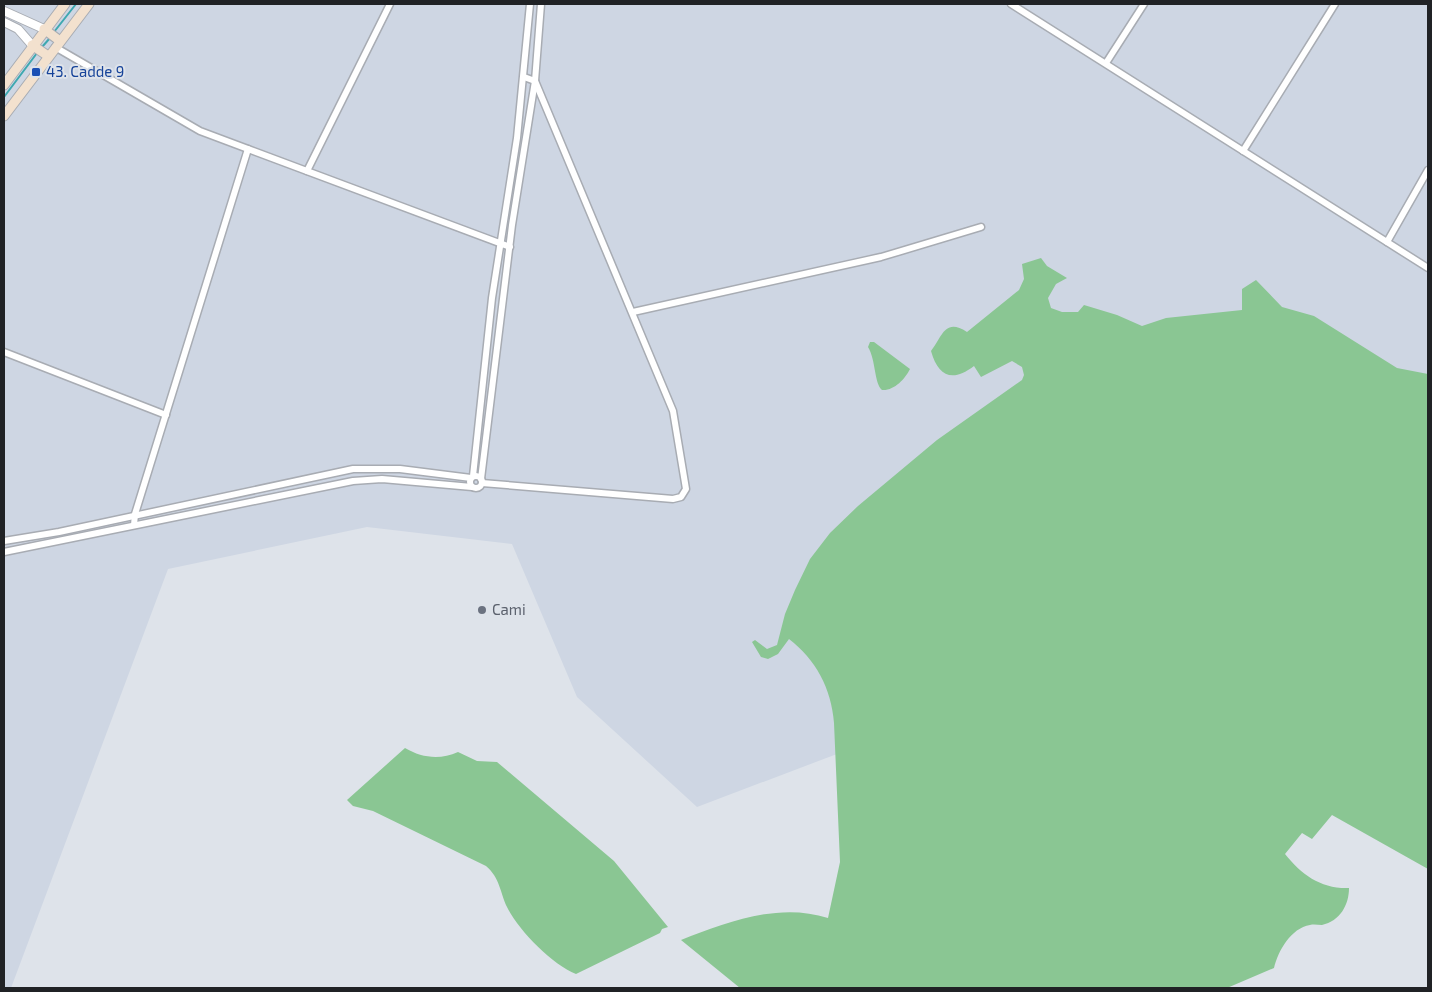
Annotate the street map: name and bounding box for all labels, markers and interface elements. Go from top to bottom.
place label: 43. Cadde 9 [46,62,124,80]
marker: 43. Cadde 9 [30,66,42,78]
place label: Cami [492,600,526,618]
marker: Cami [476,604,488,616]

